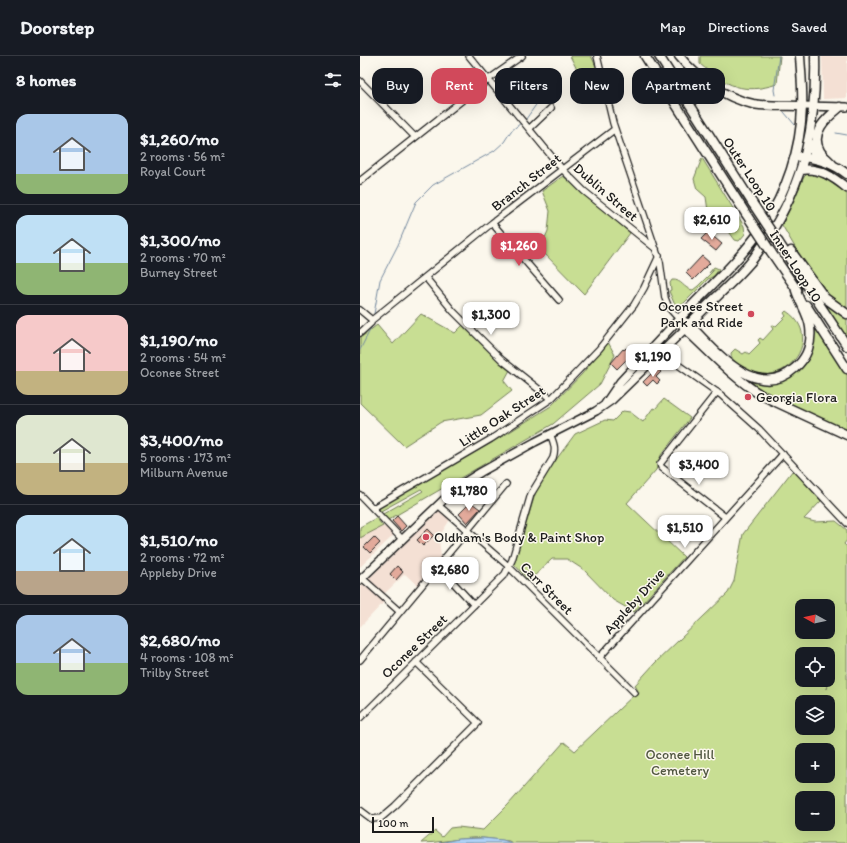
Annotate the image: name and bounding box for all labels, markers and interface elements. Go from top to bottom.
text: Doorstep [20,16,94,39]
text: Map [660,19,686,36]
text: Directions [708,19,769,36]
text: Saved [791,19,827,36]
chip: Buy [372,68,423,104]
chip: Rent [431,68,487,104]
chip: Filters [495,68,562,104]
chip: New [570,68,624,104]
chip: Apartment [632,68,725,104]
icon: filters [322,69,344,91]
text: 8 homes [16,70,76,90]
text: $1,260/mo [140,129,219,149]
icon: home [48,130,96,178]
street label: Outer Loop 10 [719,134,780,215]
text: 2 rooms · 56 m² [140,149,225,164]
street label: Branch Street [488,150,565,215]
street label: Dublin Street [570,160,641,225]
text: Royal Court [140,164,206,179]
pin: $2,610 [679,207,745,241]
text: $2,610 [693,212,731,227]
street label: Inner Loop 10 [766,227,825,306]
text: $1,300/mo [140,230,221,250]
icon: home [48,231,96,279]
pin: $1,260 [486,233,552,267]
text: $1,260 [500,238,538,253]
text: 2 rooms · 70 m² [140,250,226,265]
text: Burney Street [140,265,217,280]
place label: Oconee Street Park and Ride [658,298,743,331]
pin: $1,300 [458,302,524,336]
text: $1,300 [472,307,510,322]
marker: Oconee Street Park and Ride [746,309,756,319]
text: $1,190/mo [140,330,218,350]
icon: home [48,331,96,379]
pin: $1,190 [620,344,686,378]
text: $1,190 [635,349,671,364]
text: 2 rooms · 54 m² [140,350,226,365]
text: Oconee Street [140,365,219,380]
street label: Little Oak Street [456,382,549,451]
place label: Georgia Flora [756,389,838,406]
marker: Georgia Flora [743,392,753,402]
text: $3,400/mo [140,430,223,450]
icon: home [48,431,96,479]
text: 5 rooms · 173 m² [140,450,231,465]
pin: $3,400 [666,452,732,486]
text: $3,400 [679,457,719,472]
text: Milburn Avenue [140,465,228,480]
pin: $1,780 [436,478,502,512]
text: $1,780 [450,483,488,498]
pin: $1,510 [652,515,718,549]
text: $1,510 [667,520,703,535]
place label: Oldham's Body & Paint Shop [434,529,604,546]
text: $1,510/mo [140,530,218,550]
icon: home [48,531,96,579]
marker: Oldham's Body & Paint Shop [421,532,431,542]
text: 2 rooms · 72 m² [140,550,225,565]
pin: $2,680 [417,557,483,591]
street label: Carr Street [517,558,577,618]
text: $2,680 [431,562,469,577]
text: Appleby Drive [140,565,217,580]
street label: Appleby Drive [600,565,668,638]
north arrow [795,599,835,639]
map controls [795,599,835,831]
street label: Oconee Street [378,611,451,682]
text: $2,680/mo [140,630,220,650]
icon: home [48,631,96,679]
button: locate [795,647,835,687]
text: 4 rooms · 108 m² [140,650,234,665]
text: Trilby Street [140,665,209,680]
button: layers [795,695,835,735]
button: + [795,743,835,783]
park label: Oconee Hill Cemetery [645,746,715,779]
button: − [795,791,835,831]
scale bar [372,815,434,834]
text: 100 m [378,817,408,830]

